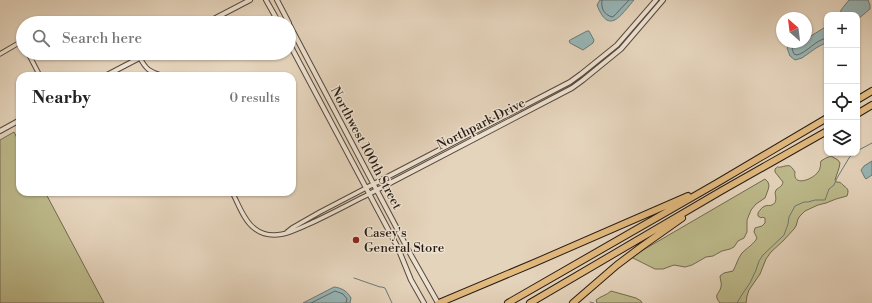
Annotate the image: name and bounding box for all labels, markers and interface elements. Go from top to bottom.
north arrow [776,12,812,48]
map controls [824,12,860,156]
button: + [824,12,860,48]
search box [16,16,296,60]
icon: search [30,27,52,49]
text: Search here [62,29,142,48]
button: − [824,48,860,84]
street label: Northwest 100th Street [327,84,405,212]
button: locate [824,84,860,120]
text: Nearby [32,87,91,109]
text: 0 results [229,90,280,106]
street label: Northpark Drive [434,95,528,153]
button: layers [824,120,860,156]
place label: Casey's General Store [364,225,445,256]
marker: Casey's General Store [351,235,361,245]

